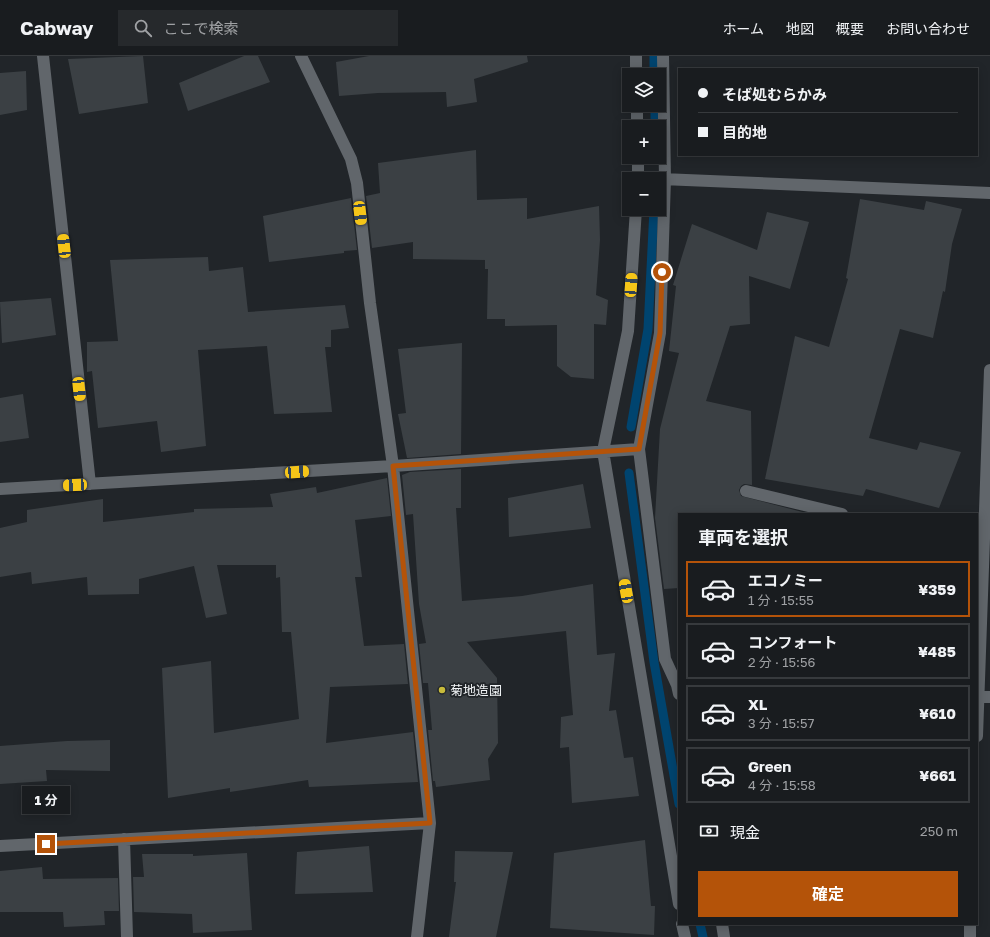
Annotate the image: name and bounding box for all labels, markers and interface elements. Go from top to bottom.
search box [118,10,398,46]
text: Cabway [20,16,94,39]
icon: search [132,17,154,39]
text: ここで検索 [164,19,239,37]
text: ホーム [722,20,764,37]
text: 地図 [786,20,814,37]
text: 概要 [836,20,864,37]
text: お問い合わせ [886,20,970,37]
map controls [622,68,666,216]
button: layers [622,68,666,112]
text: そば処むらかみ [722,85,827,103]
button: + [622,120,666,164]
text: 目的地 [722,123,767,141]
button: − [622,172,666,216]
car [353,200,367,226]
car [57,233,71,259]
route start [653,263,671,281]
car [624,273,638,297]
car [72,376,86,402]
car [285,465,309,479]
car [63,478,87,492]
text: 車両を選択 [698,526,788,548]
icon: car [700,571,736,607]
text: エコノミー [748,571,823,589]
car [618,578,634,604]
text: ¥359 [918,580,956,598]
text: 1 分 · 15:55 [748,592,814,608]
icon: car [700,633,736,669]
text: コンフォート [748,633,838,651]
text: ¥485 [918,642,956,660]
text: 2 分 · 15:56 [748,654,815,670]
place label: 菊地造園 [450,682,502,698]
marker: 菊地造園 [437,685,447,695]
icon: car [700,695,736,731]
text: XL [748,695,767,713]
text: ¥610 [919,704,956,722]
text: 3 分 · 15:57 [748,715,814,731]
icon: car [700,757,736,793]
text: Green [748,757,791,775]
text: ¥661 [919,766,956,784]
text: 4 分 · 15:58 [748,777,816,793]
callout: 1 分 [22,786,70,814]
text: 1 分 [35,792,57,808]
icon: cash [698,820,720,842]
text: 現金 [730,823,760,841]
text: 250 m [920,823,958,839]
route end [37,835,55,853]
button: 確定 [698,871,958,917]

